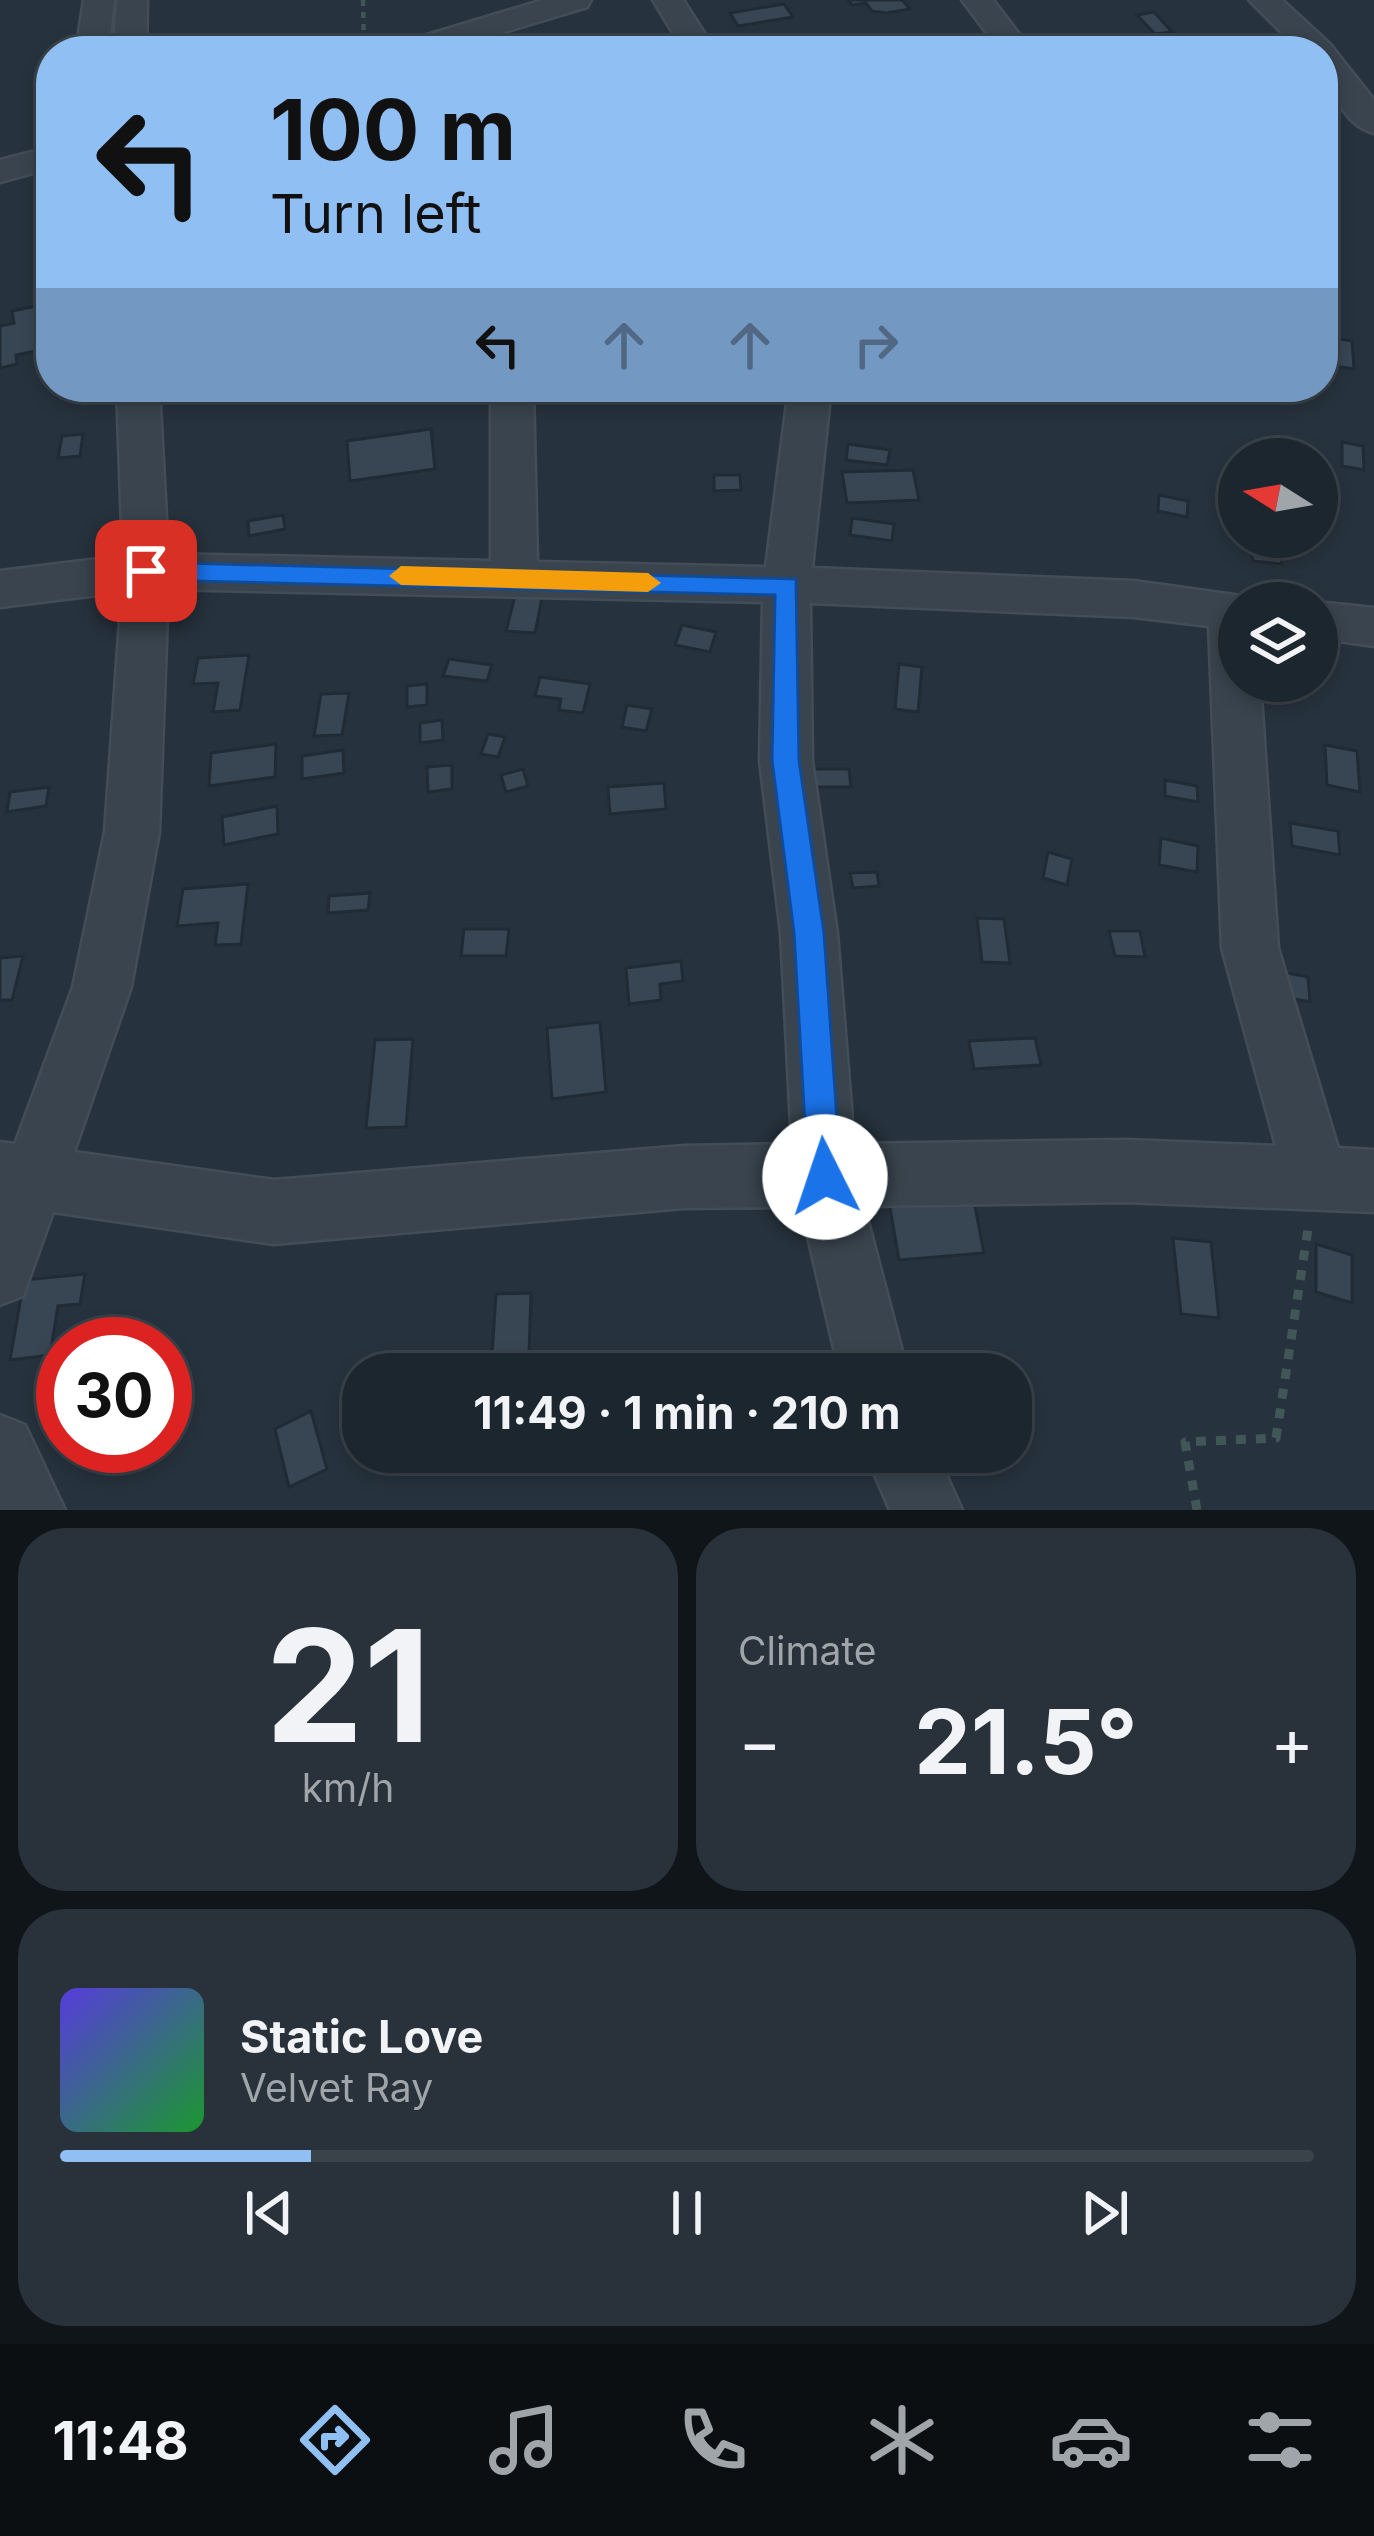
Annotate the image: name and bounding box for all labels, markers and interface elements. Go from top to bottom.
text: 100 m [270,79,516,180]
icon: left [72,84,228,240]
text: Turn left [270,181,481,246]
icon: left [465,312,531,378]
icon: ahead [591,312,657,378]
icon: ahead [717,312,783,378]
icon: right [843,312,909,378]
north arrow [1218,438,1338,558]
map controls [1218,438,1338,702]
pin [95,520,197,622]
icon: arrive [113,538,179,604]
button: layers [1218,582,1338,702]
position arrow [762,1114,888,1240]
speed limit sign: 30 [36,1317,192,1473]
text: 11:49 · 1 min · 210 m [473,1385,901,1440]
text: 21 [265,1591,431,1780]
text: Climate [738,1627,877,1674]
text: 21.5° [914,1687,1138,1796]
text: − [738,1702,782,1782]
text: + [1270,1702,1314,1782]
text: km/h [302,1764,394,1811]
text: Static Love [240,2009,483,2064]
text: Velvet Ray [240,2064,433,2111]
icon: previous [236,2180,302,2246]
icon: pause [654,2180,720,2246]
icon: next [1072,2180,1138,2246]
icon: directions [293,2398,377,2482]
icon: music [482,2398,566,2482]
icon: phone [671,2398,755,2482]
icon: climate [860,2398,944,2482]
icon: car [1049,2398,1133,2482]
icon: filters [1238,2398,1322,2482]
text: 11:48 [52,2408,189,2473]

